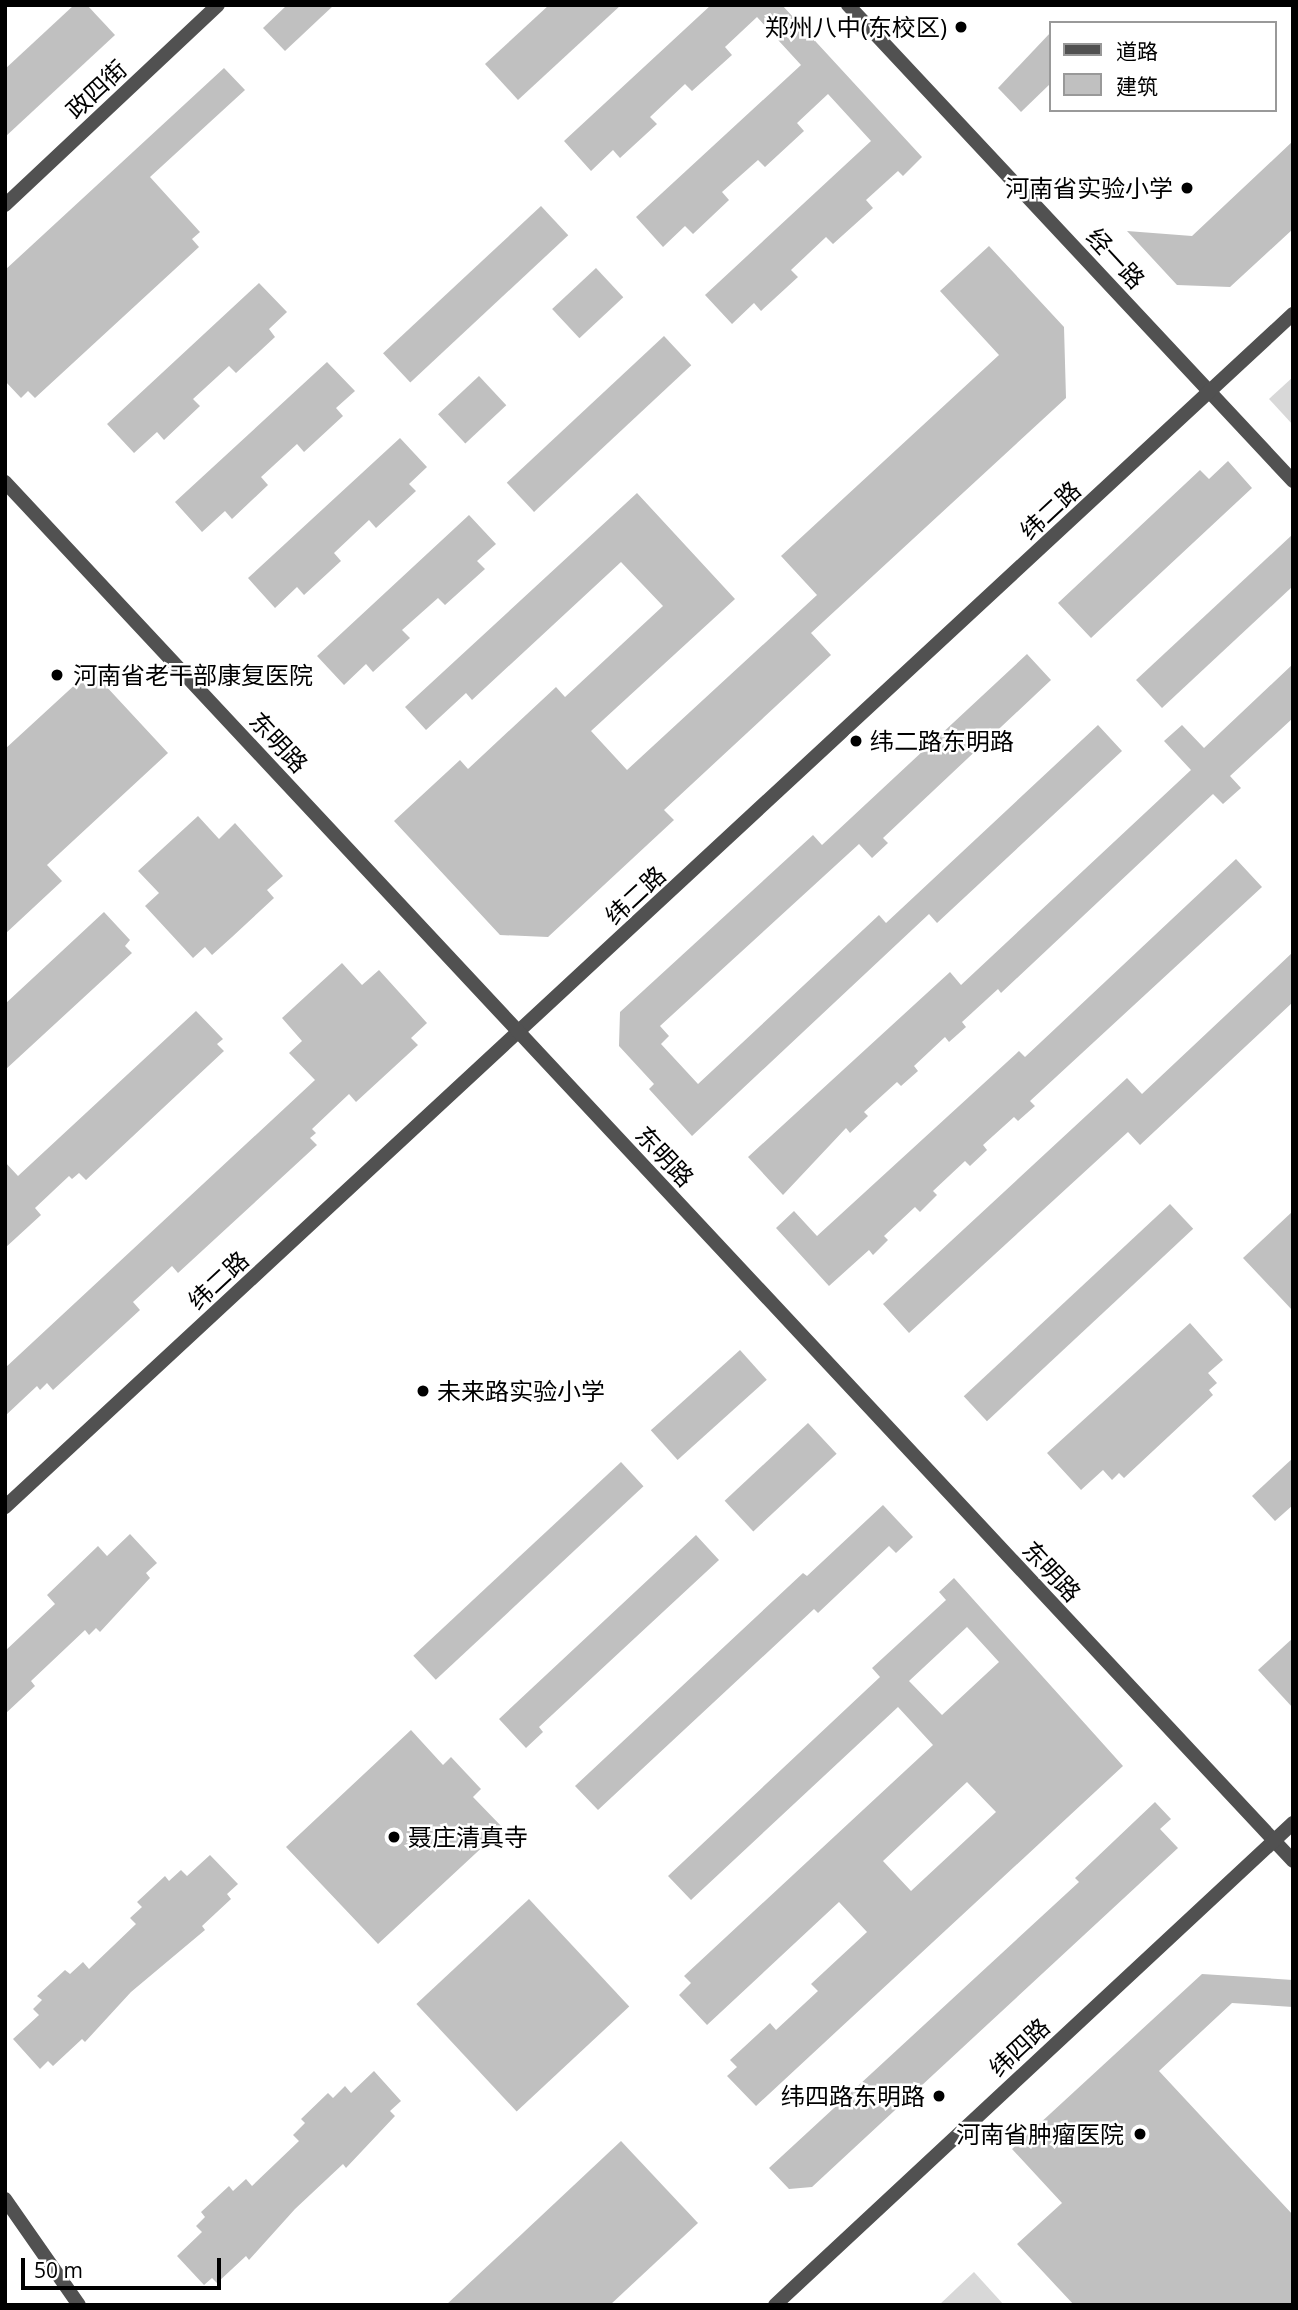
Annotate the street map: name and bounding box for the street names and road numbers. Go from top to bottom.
street label: 政四街 [60,54,132,124]
street label: 经一路 [1081,222,1151,294]
street label: 纬二路 [1014,475,1086,545]
street label: 东明路 [244,706,314,778]
street label: 纬二路 [599,860,671,930]
street label: 东明路 [630,1120,700,1192]
street label: 纬二路 [182,1245,254,1315]
street label: 东明路 [1017,1535,1087,1607]
street label: 纬四路 [983,2012,1055,2082]

